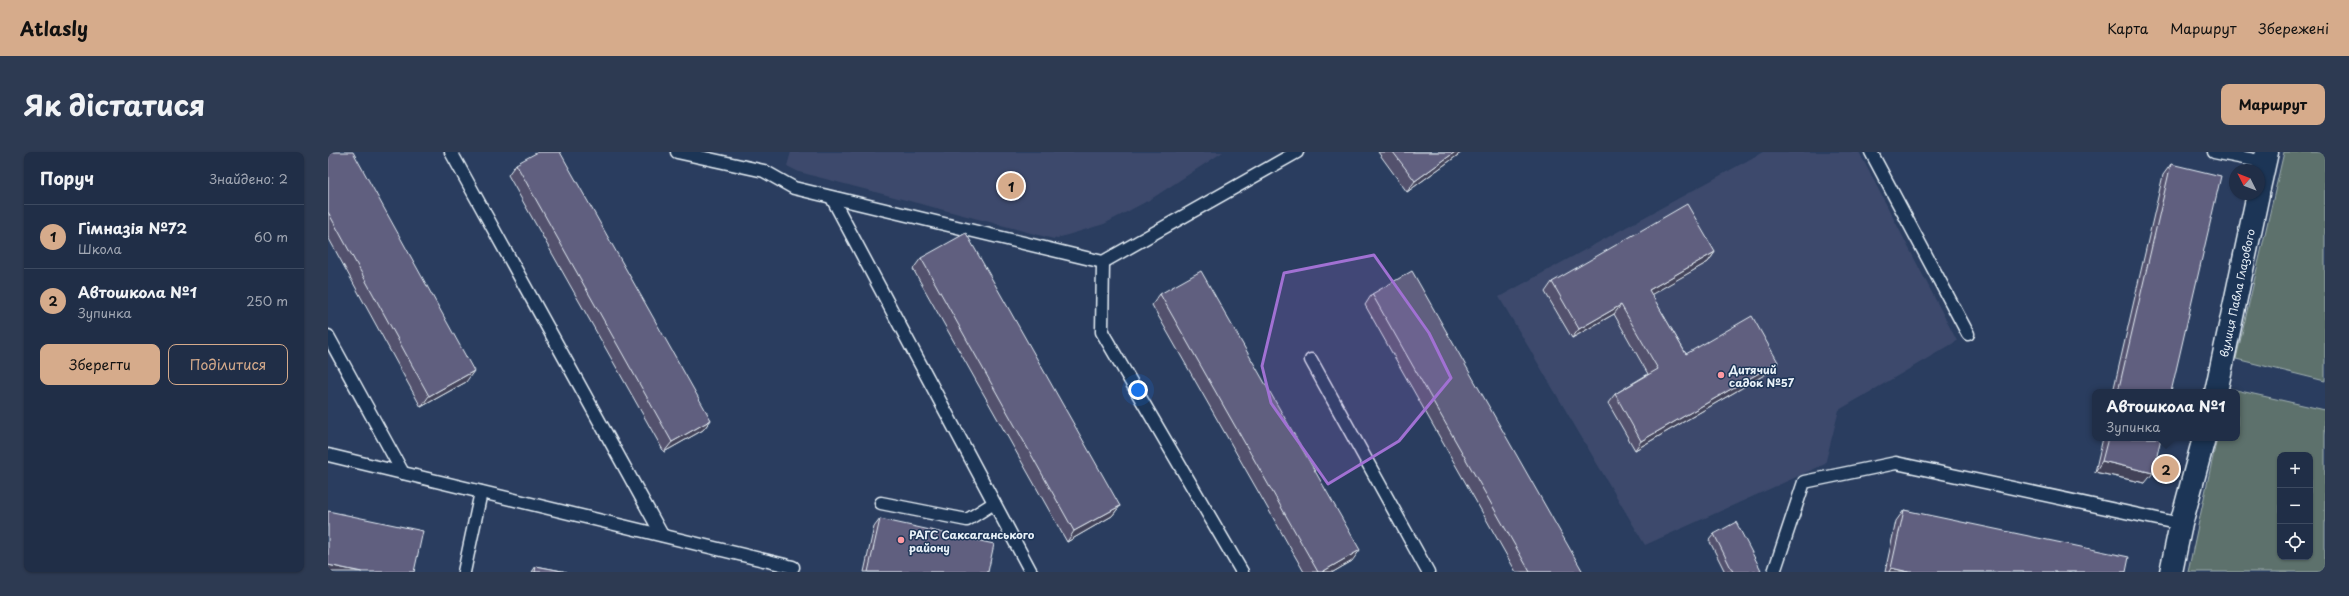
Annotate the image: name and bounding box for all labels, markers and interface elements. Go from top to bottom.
text: Atlasly [20,14,88,42]
text: Карта [2107,18,2148,39]
text: Маршрут [2170,18,2237,39]
text: Збережені [2259,18,2329,39]
text: Як дістатися [24,83,205,126]
button: Маршрут [2221,84,2325,125]
north arrow [2229,164,2265,200]
text: Поруч [40,165,94,191]
text: Знайдено: 2 [209,169,288,188]
pin: 1 [998,171,1024,201]
text: Гімназія №72 [78,216,187,239]
text: 1 [50,227,56,246]
text: 60 m [254,227,288,246]
street label: вулиця Павла Глазового [2215,227,2259,359]
text: Школа [78,239,122,258]
text: Автошкола №1 [78,280,197,303]
text: 2 [48,291,58,310]
text: 250 m [246,291,288,310]
text: Зупинка [78,303,132,322]
button: Зберегти [40,344,160,385]
button: Поділитися [168,344,288,385]
place label: Дитячий садок №57 [1728,361,1795,391]
marker: Дитячий садок №57 [1716,370,1726,380]
your location [1128,380,1148,400]
popup [2092,389,2240,441]
text: Автошкола №1 [2107,394,2225,417]
text: Зупинка [2107,417,2160,436]
map controls [2277,452,2313,560]
button: + [2277,452,2313,488]
pin: 2 [2153,454,2179,484]
button: − [2277,488,2313,524]
button: locate [2277,524,2313,560]
place label: РАГС Саксаганського району [909,526,1035,556]
marker: РАГС Саксаганського району [896,535,906,545]

